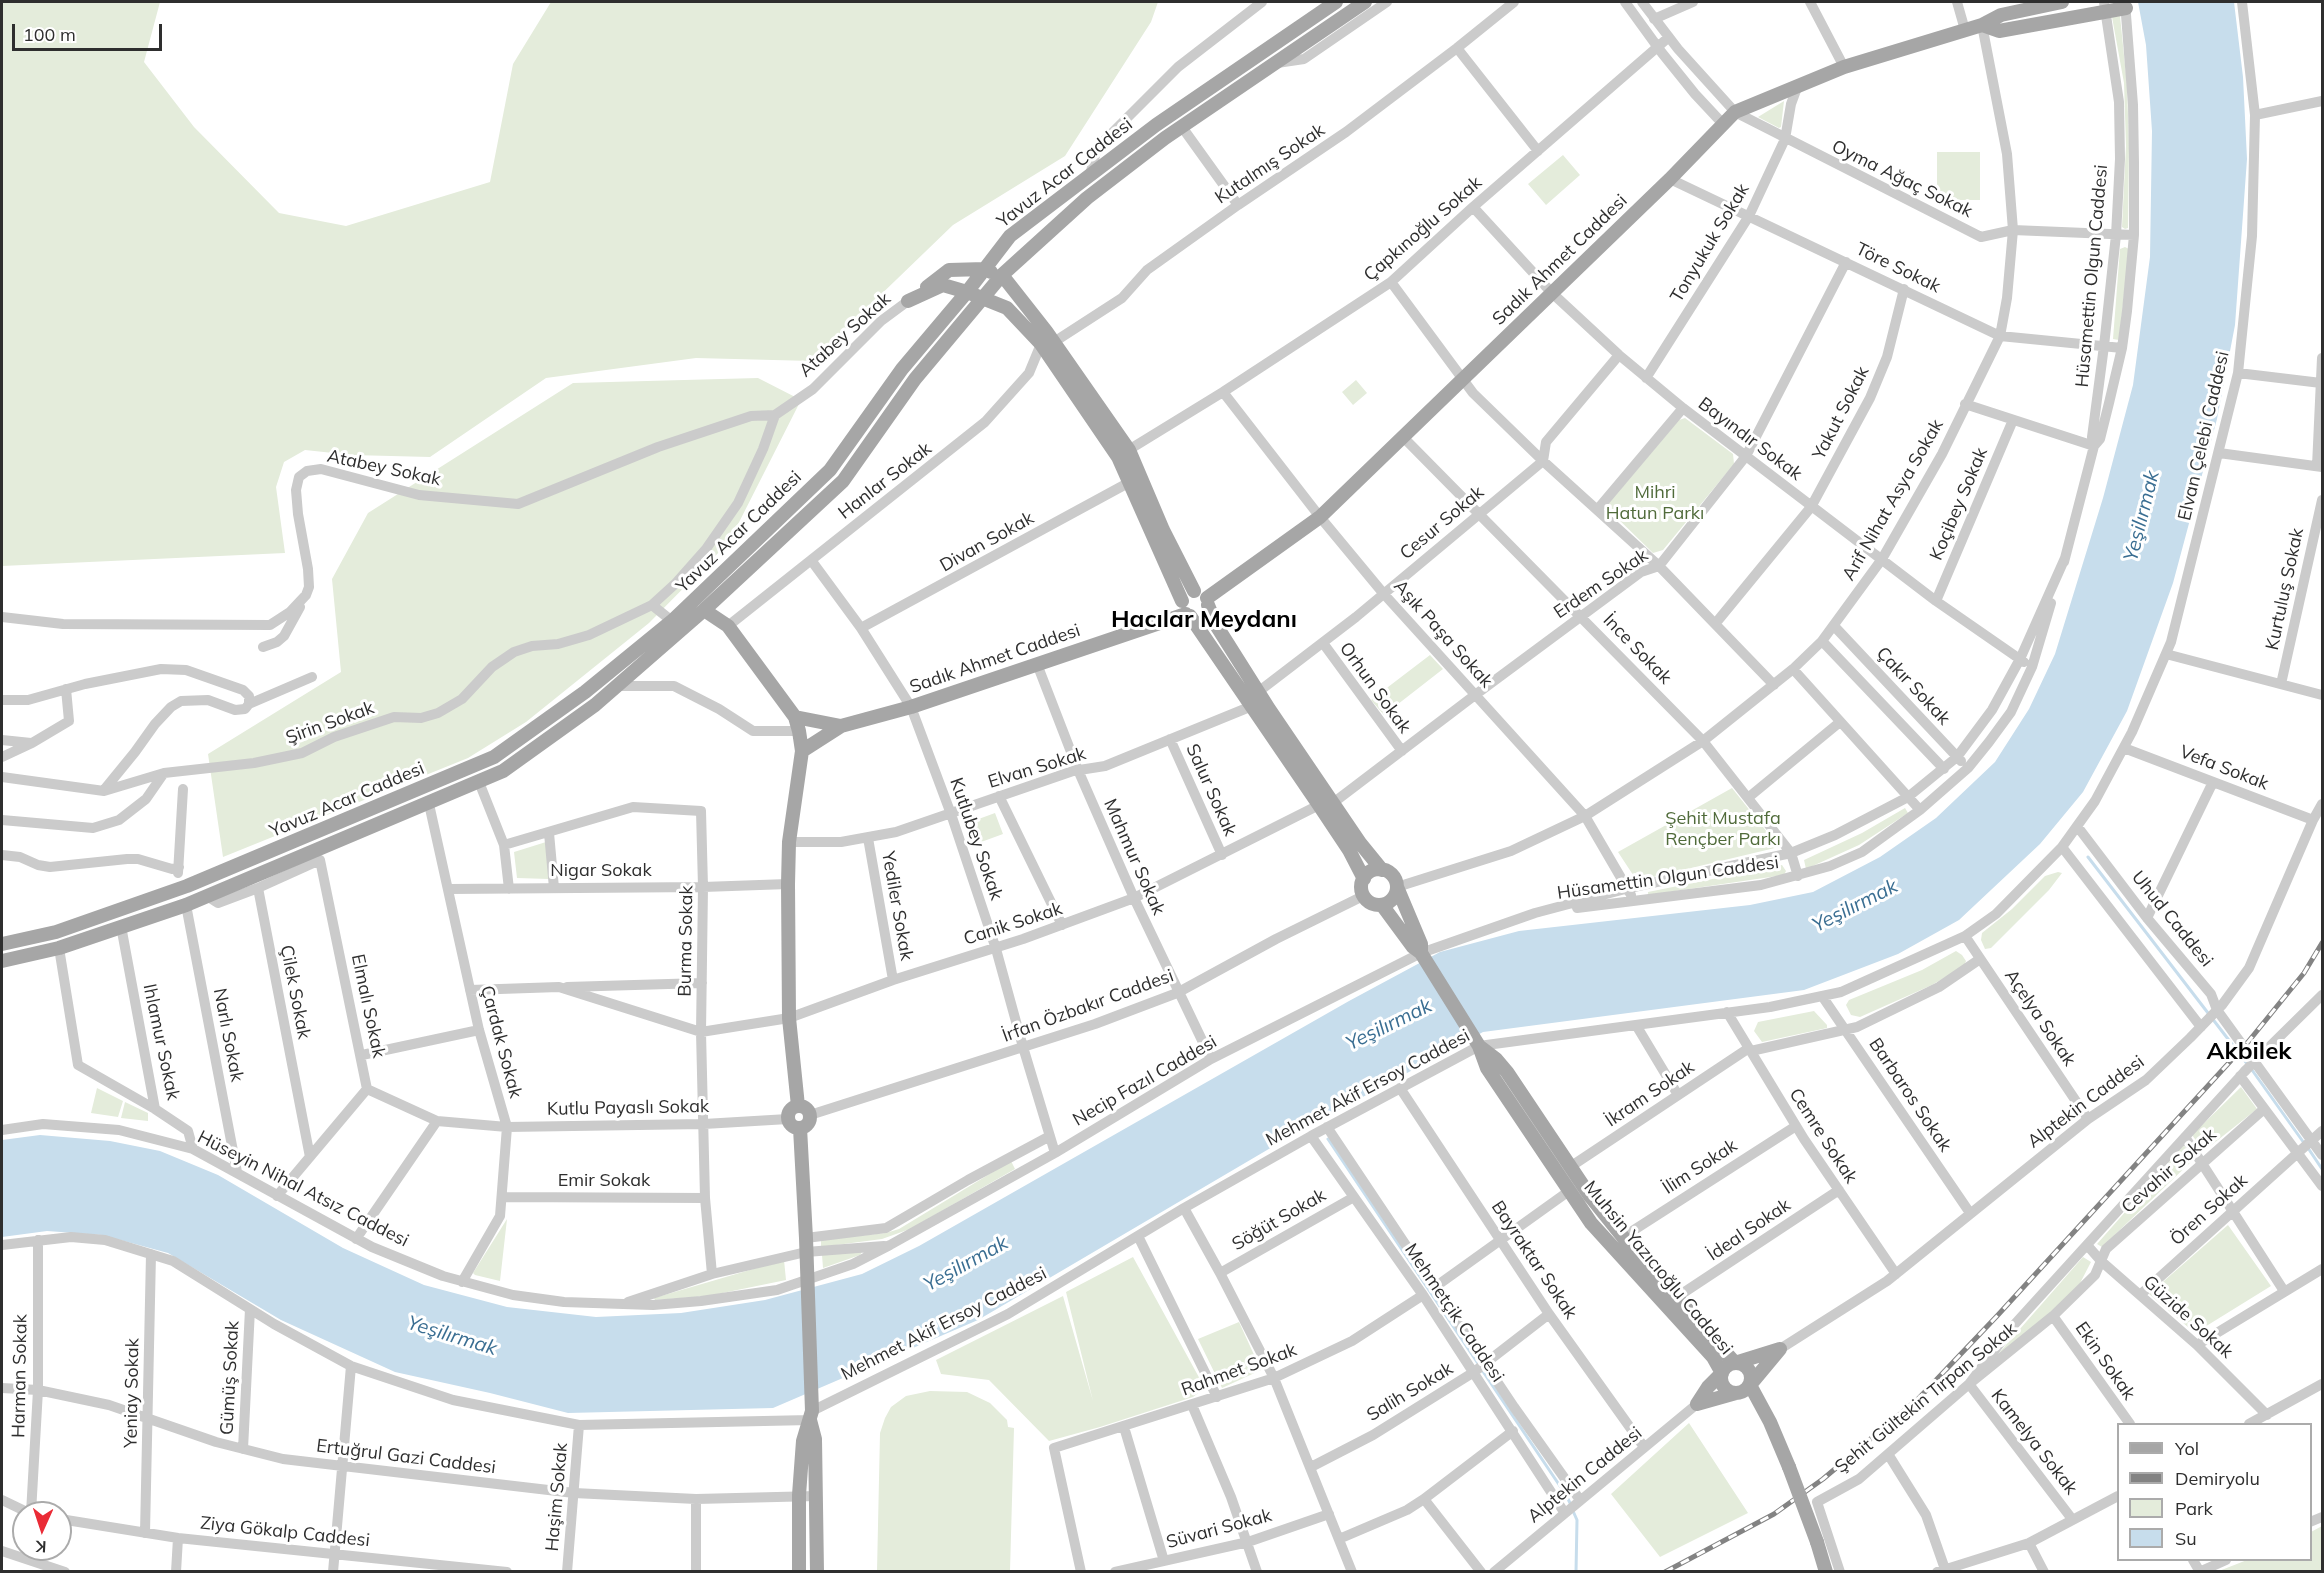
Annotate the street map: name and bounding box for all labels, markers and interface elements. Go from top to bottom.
scale bar [15,12,165,50]
text: 100 m [23,23,76,46]
street label: Yavuz Acar Caddesi [993,113,1137,233]
street label: Kutalmış Sokak [1211,119,1329,209]
street label: Oyma Ağaç Sokak [1828,136,1976,222]
street label: Hüsamettin Olgun Caddesi [2072,164,2112,388]
street label: Çapkınoğlu Sokak [1360,172,1486,286]
street label: Tonyukuk Sokak [1666,180,1754,306]
street label: Sadık Ahmet Caddesi [1488,190,1632,330]
street label: Töre Sokak [1852,238,1944,298]
street label: Atabey Sokak [795,288,895,382]
street label: Elvan Çelebi Caddesi [2174,349,2234,523]
street label: Yakut Sokak [1808,363,1874,463]
street label: Bayındır Sokak [1694,393,1806,485]
street label: Arif Nihat Asya Sokak [1838,416,1948,584]
street label: Hanlar Sokak [834,438,936,524]
street label: Koçibey Sokak [1926,444,1992,564]
street label: Atabey Sokak [325,445,443,491]
street label: Yavuz Acar Caddesi [672,467,806,597]
water label: Yeşilırmak [2119,468,2165,564]
street label: Cesur Sokak [1396,482,1488,564]
park label: Mihri Hatun Parkı [1606,482,1704,524]
street label: Divan Sokak [936,507,1038,577]
street label: Kurtuluş Sokak [2262,526,2308,652]
street label: Erdem Sokak [1550,545,1652,623]
street label: Aşık Paşa Sokak [1389,576,1497,692]
district label: Hacılar Meydanı [1111,606,1297,634]
street label: İnce Sokak [1598,609,1676,689]
street label: Sadık Ahmet Caddesi [907,620,1083,698]
street label: Orhun Sokak [1335,638,1415,738]
street label: Çakır Sokak [1872,643,1954,729]
street label: Şirin Sokak [283,697,377,749]
street label: Salur Sokak [1181,741,1241,839]
street label: Vefa Sokak [2176,741,2272,795]
street label: Elvan Sokak [986,743,1088,793]
street label: Yavuz Acar Caddesi [267,758,427,842]
street label: Kutlubey Sokak [945,775,1007,903]
street label: Mahmur Sokak [1099,796,1169,918]
park label: Şehit Mustafa Rençber Parkı [1665,808,1781,850]
street label: Yediler Sokak [877,850,917,962]
street label: Hüsamettin Olgun Caddesi [1556,852,1780,904]
street label: Nigar Sokak [550,860,652,882]
street label: Uhud Caddesi [2127,867,2217,971]
water label: Yeşilırmak [1808,874,1902,938]
street label: Burma Sokak [674,885,698,997]
street label: Canik Sokak [961,898,1065,950]
street label: Çilek Sokak [275,943,315,1041]
street label: Elmalı Sokak [346,952,390,1060]
street label: İrfan Özbakır Caddesi [999,965,1177,1047]
street label: Açelya Sokak [2000,966,2080,1070]
street label: Ihlamur Sokak [138,982,184,1102]
street label: Çardak Sokak [476,983,526,1101]
street label: Narlı Sokak [208,986,248,1084]
water label: Yeşilırmak [1342,994,1436,1056]
street label: Mehmet Akif Ersoy Caddesi [1262,1025,1474,1151]
street label: Necip Fazıl Caddesi [1069,1031,1221,1131]
street label: Barbaros Sokak [1864,1034,1956,1156]
district label: Akbilek [2206,1038,2292,1066]
street label: Alptekin Caddesi [2023,1051,2149,1153]
street label: İkram Sokak [1602,1056,1698,1132]
street label: Cemre Sokak [1784,1084,1862,1188]
street label: Kutlu Payaslı Sokak [547,1096,709,1120]
street label: Cevahir Sokak [2117,1124,2221,1218]
street label: Hüseyin Nihal Atsız Caddesi [194,1126,412,1252]
street label: İlim Sokak [1659,1135,1741,1199]
street label: Emir Sokak [558,1170,650,1192]
street label: Ören Sokak [2166,1170,2252,1250]
street label: Muhsin Yazıcıoğlu Caddesi [1579,1177,1737,1359]
street label: Söğüt Sokak [1228,1185,1330,1255]
street label: İdeal Sokak [1703,1194,1795,1266]
street label: Bayraktar Sokak [1486,1197,1582,1323]
water label: Yeşilırmak [920,1231,1012,1297]
street label: Mehmetçik Caddesi [1400,1240,1508,1386]
street label: Mehmet Akif Ersoy Caddesi [838,1263,1050,1385]
street label: Güzide Sokak [2139,1271,2237,1363]
water label: Yeşilırmak [404,1311,500,1361]
street label: Harman Sokak [8,1314,32,1438]
street label: Şehit Gültekin Tırpan Sokak [1831,1318,2021,1478]
street label: Ekin Sokak [2070,1318,2140,1404]
street label: Gümüş Sokak [216,1320,244,1436]
street label: Yeniay Sokak [120,1338,144,1448]
street label: Rahmet Sokak [1178,1339,1300,1401]
street label: Salih Sokak [1363,1358,1457,1426]
street label: Kamelya Sokak [1986,1385,2082,1499]
street label: Alptekin Caddesi [1524,1422,1646,1528]
legend [2117,1423,2312,1561]
street label: Ertuğrul Gazi Caddesi [315,1435,497,1479]
text: Yol [2175,1437,2199,1460]
street label: Haşim Sokak [541,1442,573,1552]
text: Demiryolu [2175,1467,2260,1490]
text: Park [2175,1497,2213,1520]
north arrow [12,1501,72,1561]
street label: Süvari Sokak [1164,1505,1274,1553]
street label: Ziya Gökalp Caddesi [199,1512,371,1552]
text: Su [2175,1527,2197,1550]
text: K [35,1537,47,1557]

